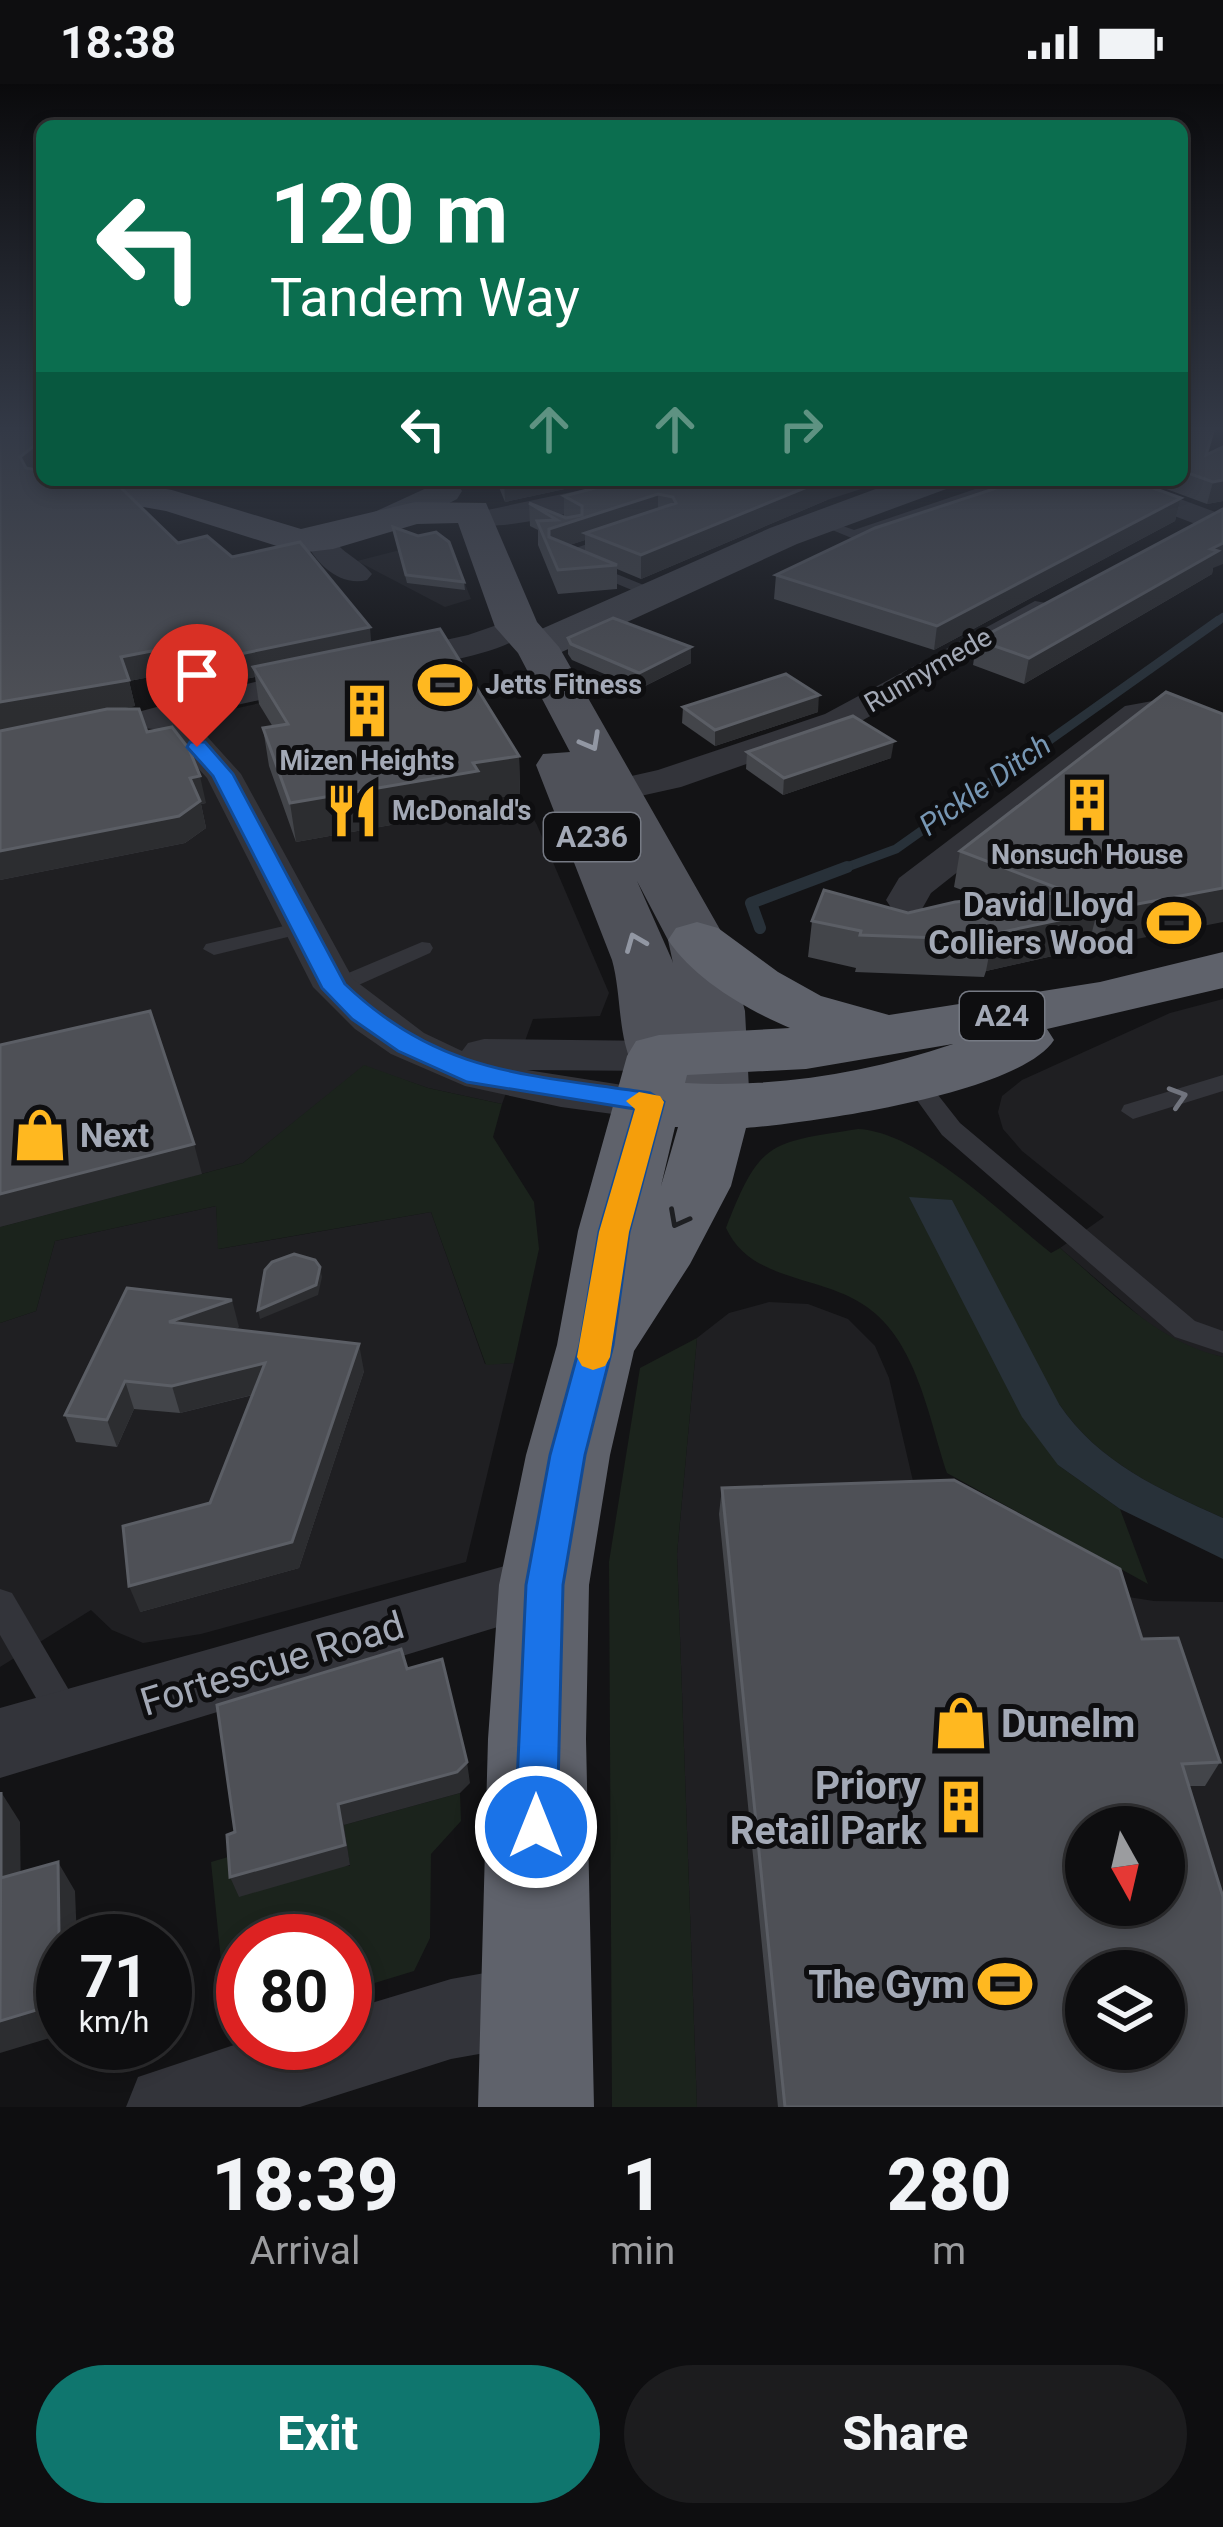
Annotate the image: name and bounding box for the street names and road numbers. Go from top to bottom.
street label: Runnymede [859,621,997,719]
road number: A236 [544,813,640,861]
road number: A24 [960,992,1044,1040]
street label: Fortescue Road [135,1602,410,1726]

